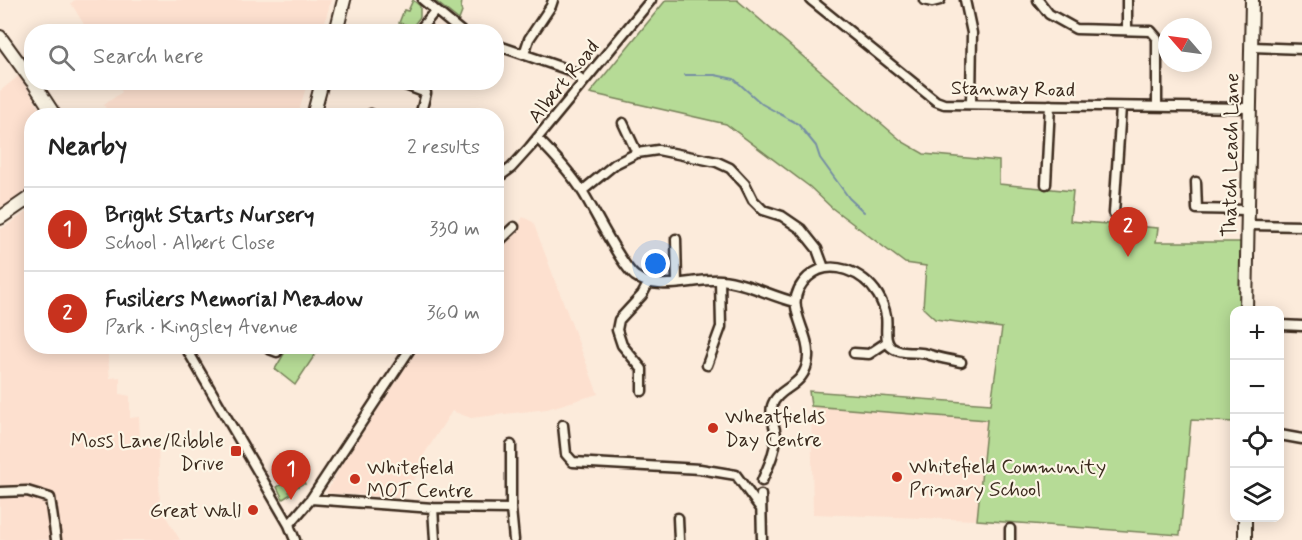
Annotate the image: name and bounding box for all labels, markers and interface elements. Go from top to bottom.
north arrow [1158,18,1212,72]
search box [24,24,504,90]
street label: Albert Road [522,35,606,129]
icon: search [45,41,78,74]
text: Search here [93,43,204,71]
street label: Thatch Leach Lane [1217,73,1246,237]
street label: Stanway Road [951,75,1075,104]
text: Nearby [48,130,127,164]
text: 2 results [407,134,480,161]
text: Bright Starts Nursery [105,202,314,230]
pin: 2 [1108,208,1148,257]
text: 1 [63,216,72,243]
text: 330 m [429,216,480,243]
text: School · Albert Close [105,230,275,257]
your location [641,249,670,278]
text: Fusiliers Memorial Meadow [105,286,363,314]
text: 2 [63,300,72,327]
text: 360 m [427,300,480,327]
map controls [1230,306,1284,522]
button: + [1230,306,1284,360]
text: Park · Kingsley Avenue [105,314,298,341]
button: − [1230,360,1284,414]
place label: Wheatfields Day Centre [725,404,825,454]
button: locate [1230,414,1284,468]
marker: Wheatfields Day Centre [706,421,720,435]
place label: Moss Lane/Ribble Drive [71,428,224,478]
marker: Moss Lane/Ribble Drive [229,444,243,458]
pin: 1 [272,450,310,500]
place label: Whitefield Community Primary School [909,454,1106,504]
place label: Whitefield MOT Centre [367,455,473,505]
button: layers [1230,468,1284,522]
marker: Whitefield Community Primary School [890,470,904,484]
marker: Whitefield MOT Centre [348,472,362,486]
place label: Great Wall [150,498,241,525]
marker: Great Wall [246,503,260,517]

